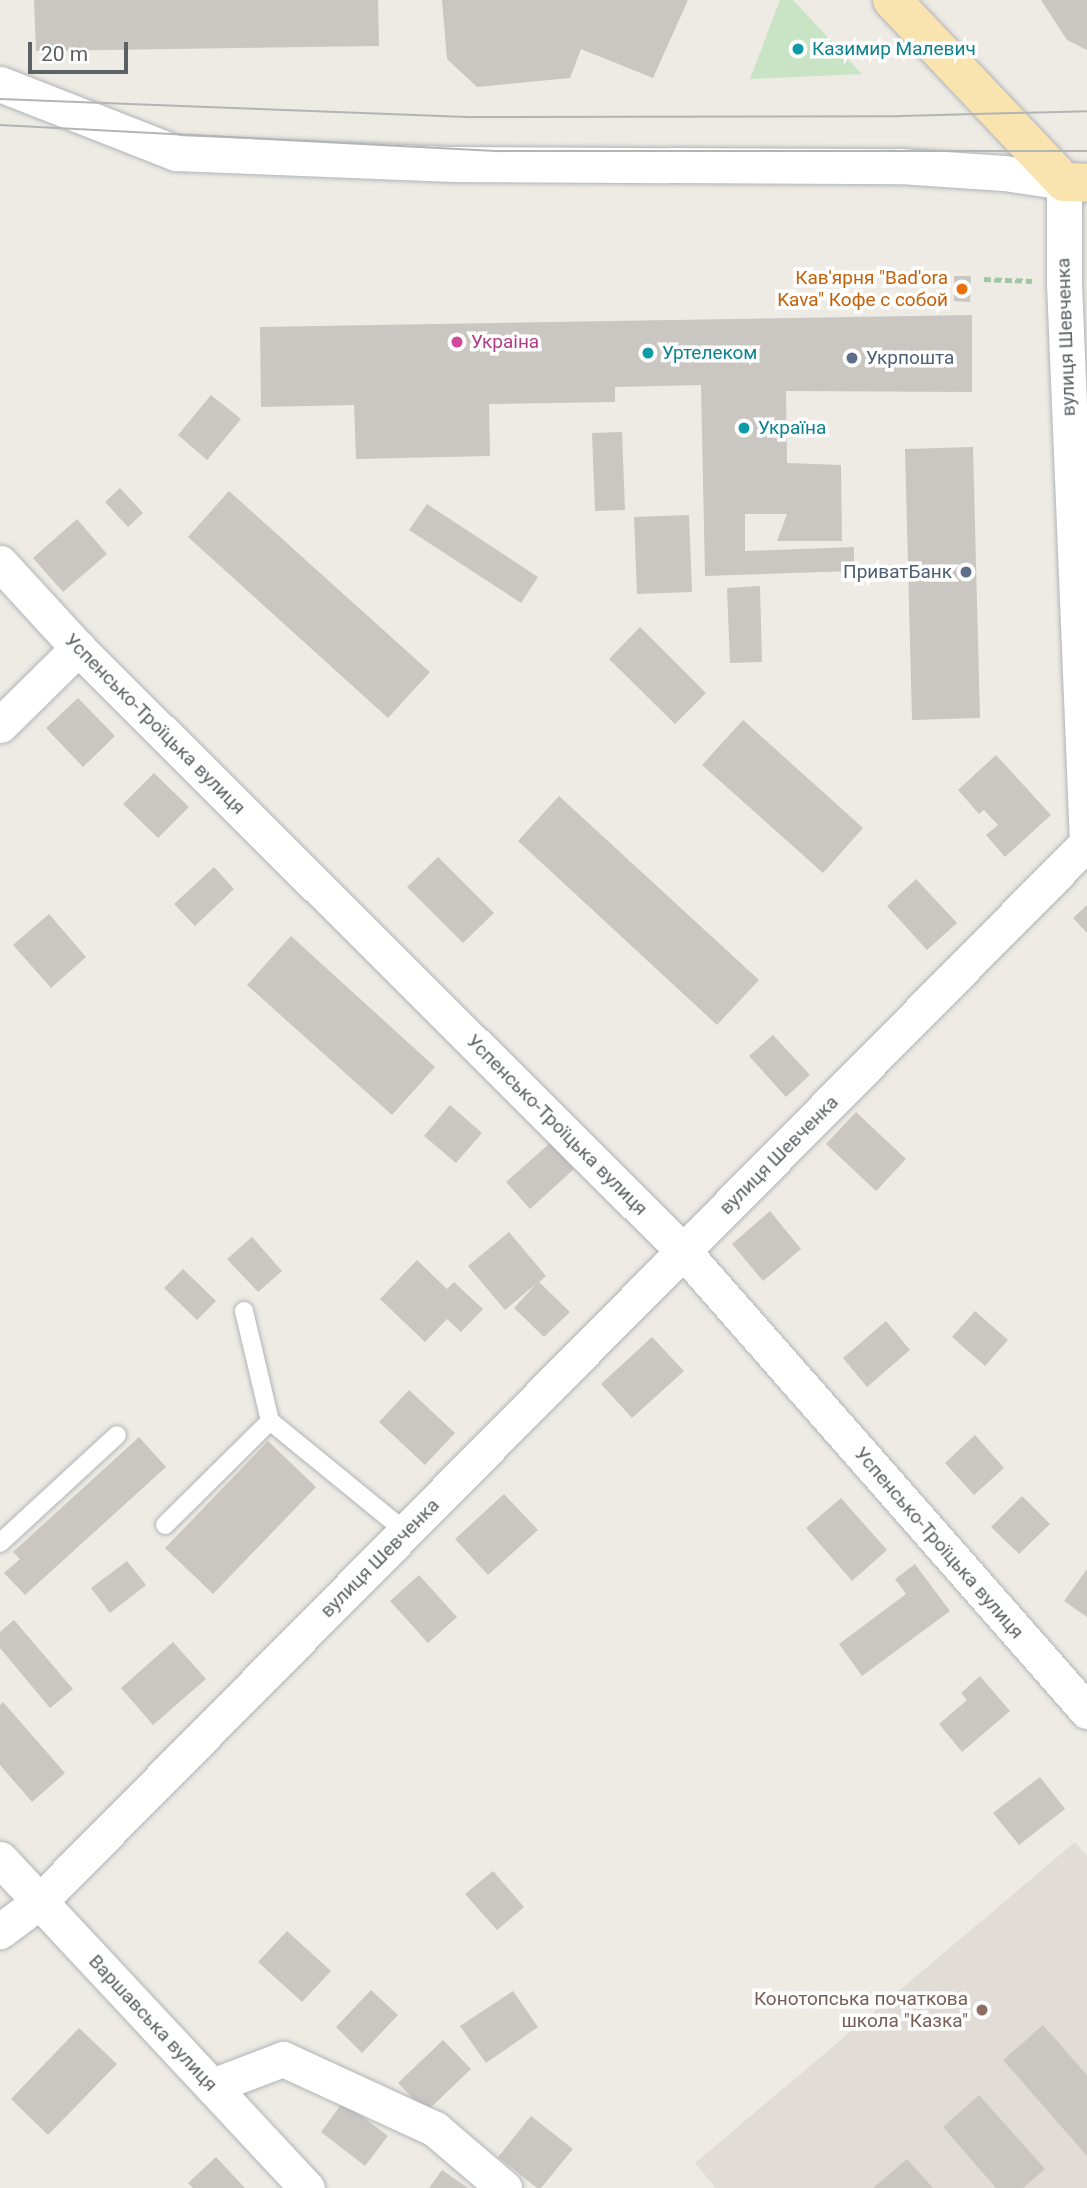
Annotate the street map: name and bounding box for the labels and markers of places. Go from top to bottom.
place label: Казимир Малевич [812,38,976,60]
marker: Казимир Малевич [790,41,806,57]
place label: Кав'ярня "Bad'ora Kava" Кофе с собой [777,267,948,311]
marker: Кав'ярня "Bad'ora Kava" Кофе с собой [954,281,970,297]
place label: Украіна [471,331,539,353]
marker: Украіна [449,334,465,350]
place label: Уртелеком [662,342,757,364]
marker: Уртелеком [640,345,656,361]
place label: Укрпошта [866,347,954,369]
marker: Укрпошта [844,350,860,366]
place label: Україна [758,417,826,439]
marker: Україна [736,420,752,436]
place label: ПриватБанк [843,561,952,583]
marker: ПриватБанк [958,564,974,580]
place label: Конотопська початкова школа "Казка" [754,1988,968,2032]
marker: Конотопська початкова школа "Казка" [974,2002,990,2018]

